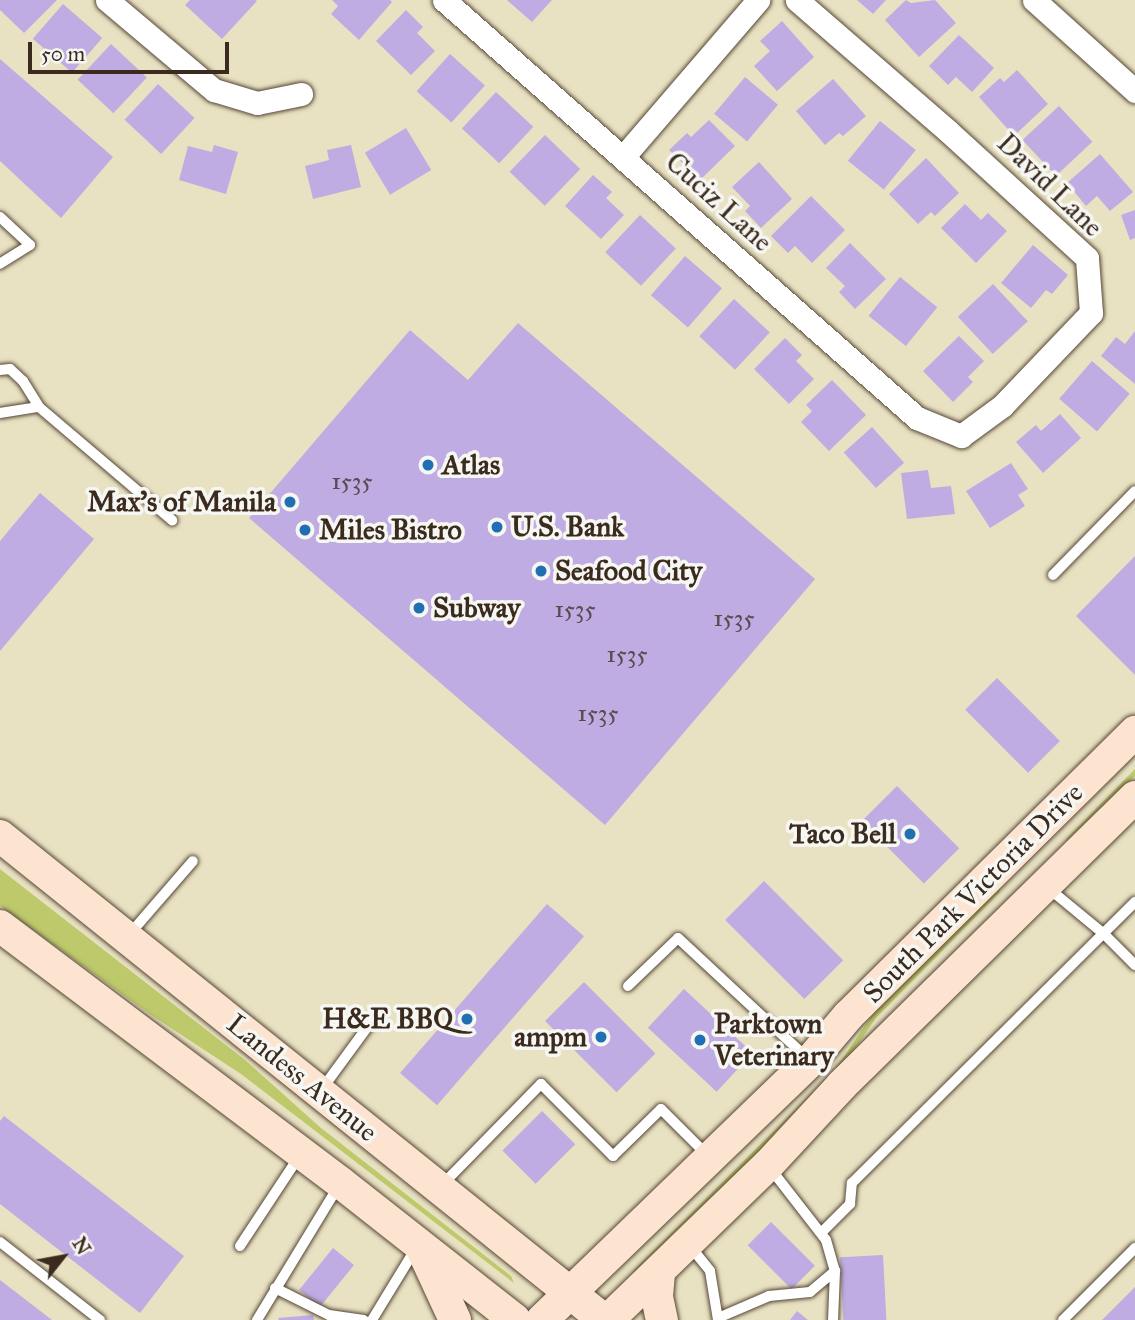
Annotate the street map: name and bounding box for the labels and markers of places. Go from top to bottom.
place label: Atlas [442,448,500,482]
marker: Atlas [420,457,436,473]
place label: Max's of Manila [87,485,276,519]
marker: Max's of Manila [282,494,298,510]
place label: U.S. Bank [511,510,624,544]
place label: Miles Bistro [319,513,462,547]
marker: U.S. Bank [489,519,505,535]
marker: Miles Bistro [297,522,313,538]
place label: Seafood City [555,554,702,588]
marker: Seafood City [533,563,549,579]
place label: Subway [433,591,520,625]
marker: Subway [411,600,427,616]
place label: Taco Bell [789,817,896,851]
marker: Taco Bell [902,826,918,842]
place label: H&E BBQ [322,1002,453,1036]
place label: Parktown Veterinary [714,1007,834,1073]
marker: H&E BBQ [459,1011,475,1027]
place label: ampm [514,1020,587,1054]
marker: ampm [593,1029,609,1045]
marker: Parktown Veterinary [692,1032,708,1048]

